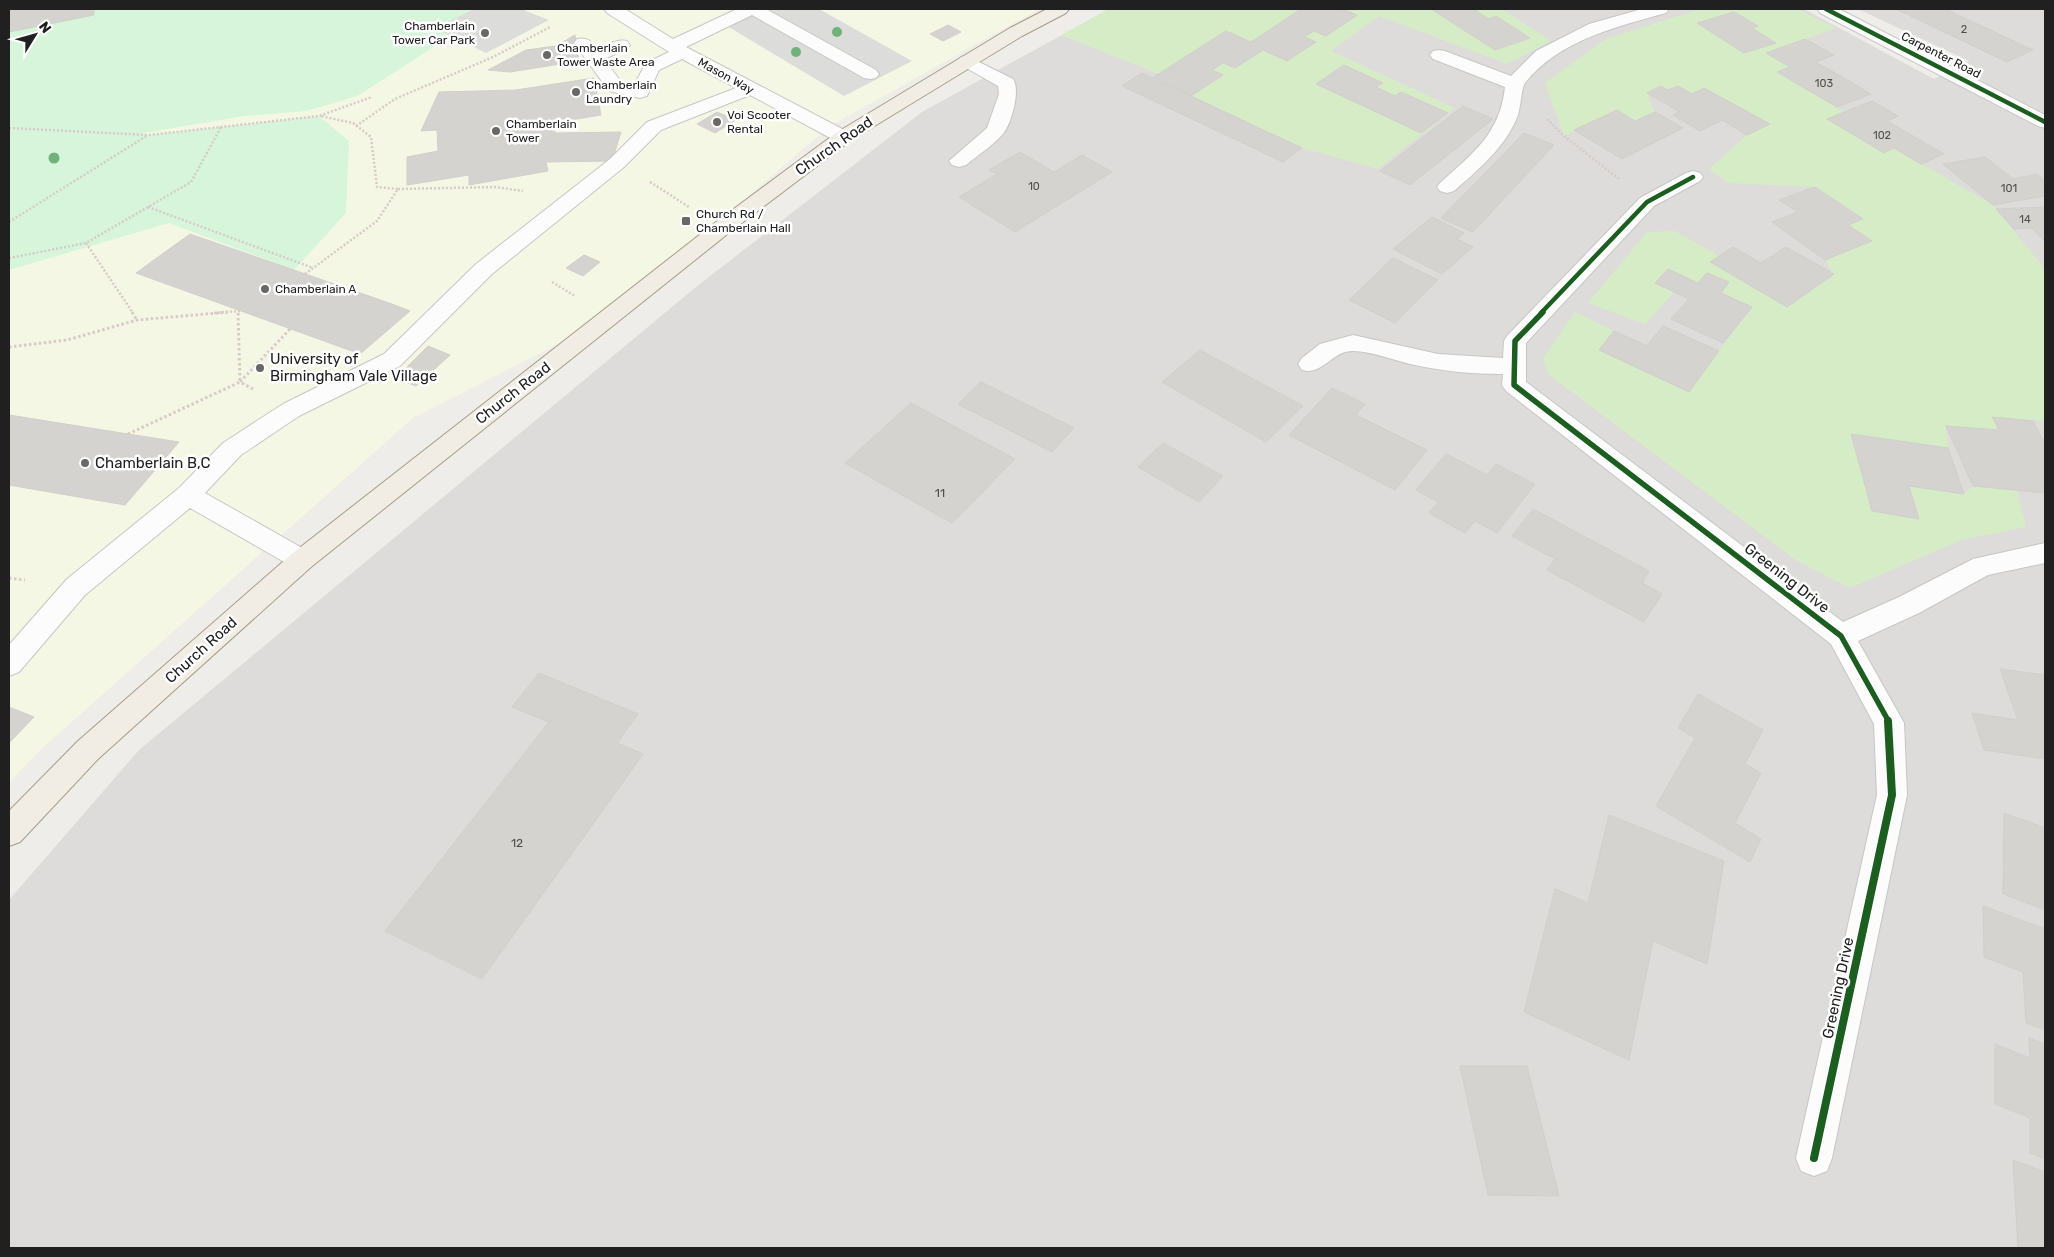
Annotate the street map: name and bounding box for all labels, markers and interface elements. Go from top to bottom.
north arrow [10,10,60,60]
text: N [35,18,55,37]
place label: Chamberlain Tower Car Park [392,19,476,47]
house number: 2 [1961,23,1967,36]
marker: Chamberlain Tower Car Park [479,27,491,39]
street label: Carpenter Road [1899,29,1983,81]
place label: Chamberlain Tower Waste Area [557,41,655,69]
marker: Chamberlain Tower Waste Area [541,49,553,61]
street label: Mason Way [696,55,757,97]
house number: 103 [1815,77,1834,90]
place label: Chamberlain Laundry [586,78,657,106]
marker: Chamberlain Laundry [570,86,582,98]
place label: Voi Scooter Rental [727,108,791,136]
street label: Church Road [792,113,876,179]
marker: Voi Scooter Rental [711,116,723,128]
place label: Chamberlain Tower [506,117,577,145]
marker: Chamberlain Tower [490,125,502,137]
house number: 102 [1873,129,1891,142]
house number: 10 [1028,180,1040,193]
house number: 101 [2001,182,2017,195]
place label: Church Rd / Chamberlain Hall [696,207,791,235]
house number: 14 [2019,213,2031,226]
marker: Church Rd / Chamberlain Hall [680,215,692,227]
place label: Chamberlain A [275,282,356,296]
marker: Chamberlain A [259,283,271,295]
place label: University of Birmingham Vale Village [270,350,437,385]
street label: Church Road [472,358,554,428]
marker: University of Birmingham Vale Village [254,362,266,374]
place label: Chamberlain B,C [95,454,210,472]
marker: Chamberlain B,C [79,457,91,469]
house number: 11 [935,486,945,500]
street label: Greening Drive [1741,539,1833,617]
street label: Church Road [161,613,241,687]
house number: 12 [511,836,523,850]
street label: Greening Drive [1818,936,1858,1040]

